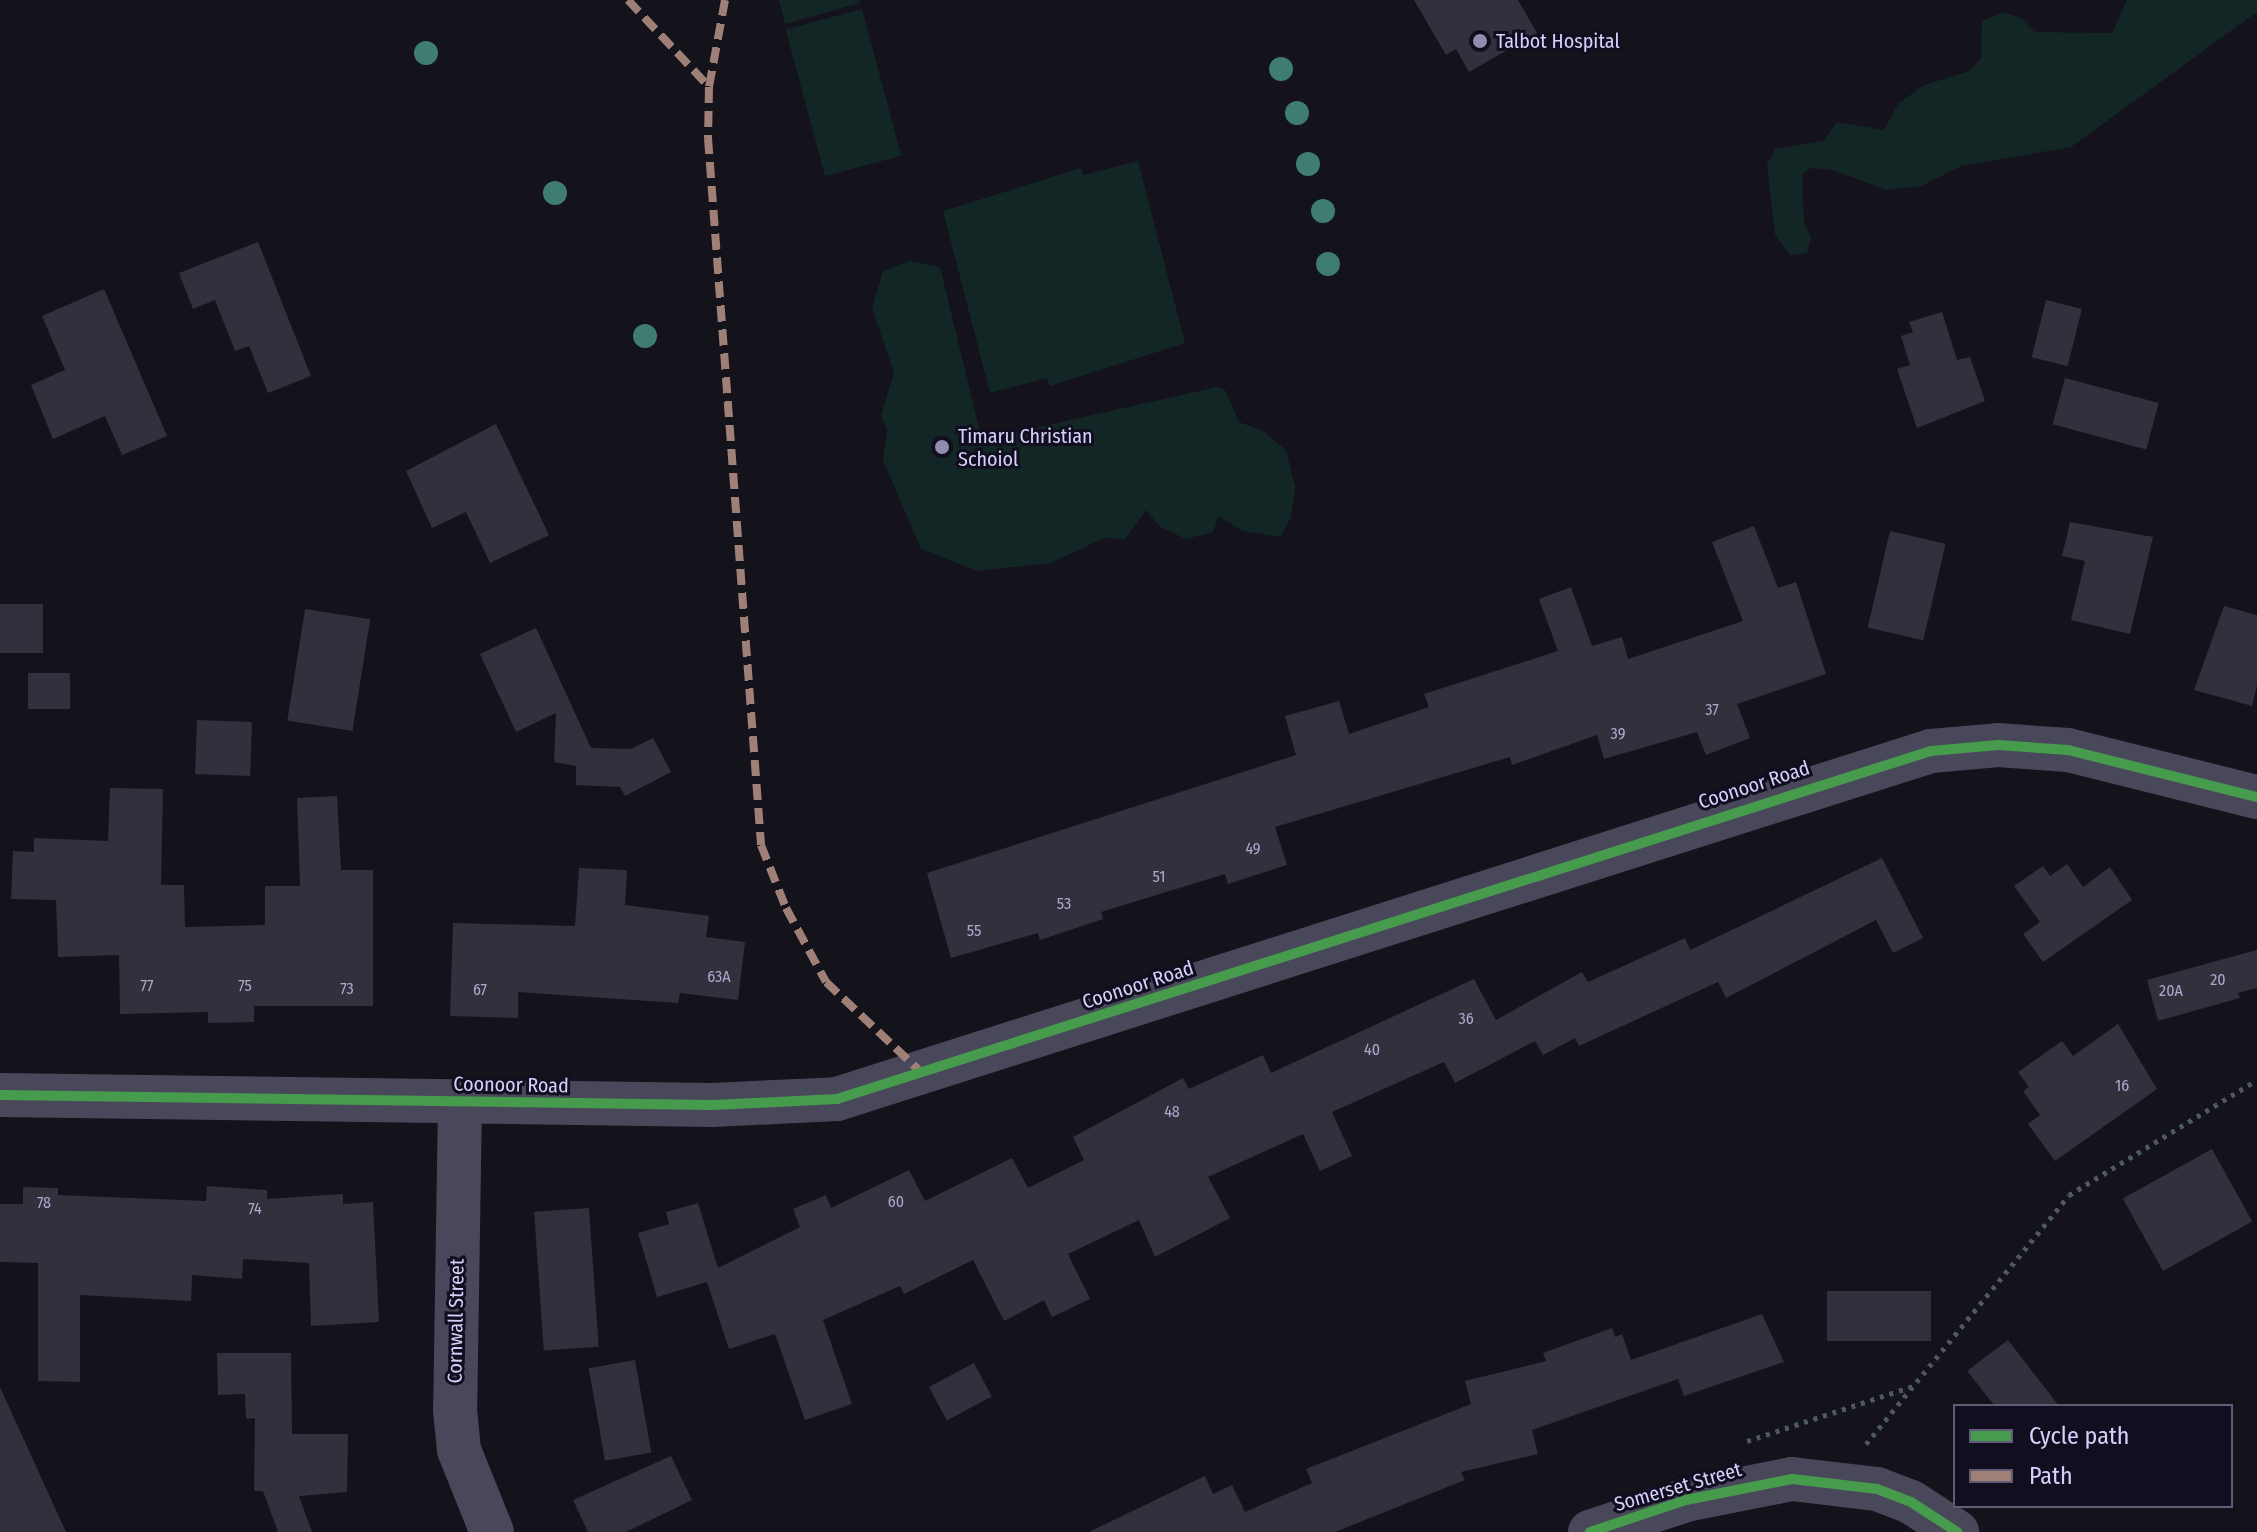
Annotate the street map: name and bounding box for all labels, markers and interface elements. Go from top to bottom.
place label: Talbot Hospital [1496,29,1620,53]
marker: Talbot Hospital [1471,32,1489,50]
place label: Timaru Christian Schoiol [958,424,1093,471]
marker: Timaru Christian Schoiol [933,438,951,456]
house number: 37 [1705,700,1719,720]
house number: 39 [1611,724,1625,744]
street label: Coonoor Road [1695,756,1813,814]
house number: 49 [1245,839,1261,859]
house number: 51 [1153,867,1165,887]
house number: 53 [1057,894,1071,914]
house number: 55 [967,921,981,941]
street label: Coonoor Road [1079,956,1197,1014]
house number: 63A [707,967,731,987]
house number: 20 [2210,970,2226,990]
house number: 77 [140,976,154,996]
house number: 75 [238,976,252,996]
house number: 73 [340,979,354,999]
house number: 67 [473,980,487,1000]
house number: 20A [2159,981,2183,1001]
house number: 36 [1458,1009,1474,1029]
house number: 40 [1364,1040,1380,1060]
street label: Coonoor Road [453,1072,569,1098]
house number: 16 [2115,1076,2129,1096]
house number: 48 [1164,1102,1180,1122]
house number: 60 [888,1192,904,1212]
house number: 78 [37,1193,51,1213]
house number: 74 [248,1199,262,1219]
street label: Cornwall Street [443,1258,469,1384]
legend [1953,1404,2233,1508]
text: Cycle path [2029,1422,2129,1450]
street label: Somerset Street [1612,1457,1744,1517]
text: Path [2029,1462,2073,1490]

